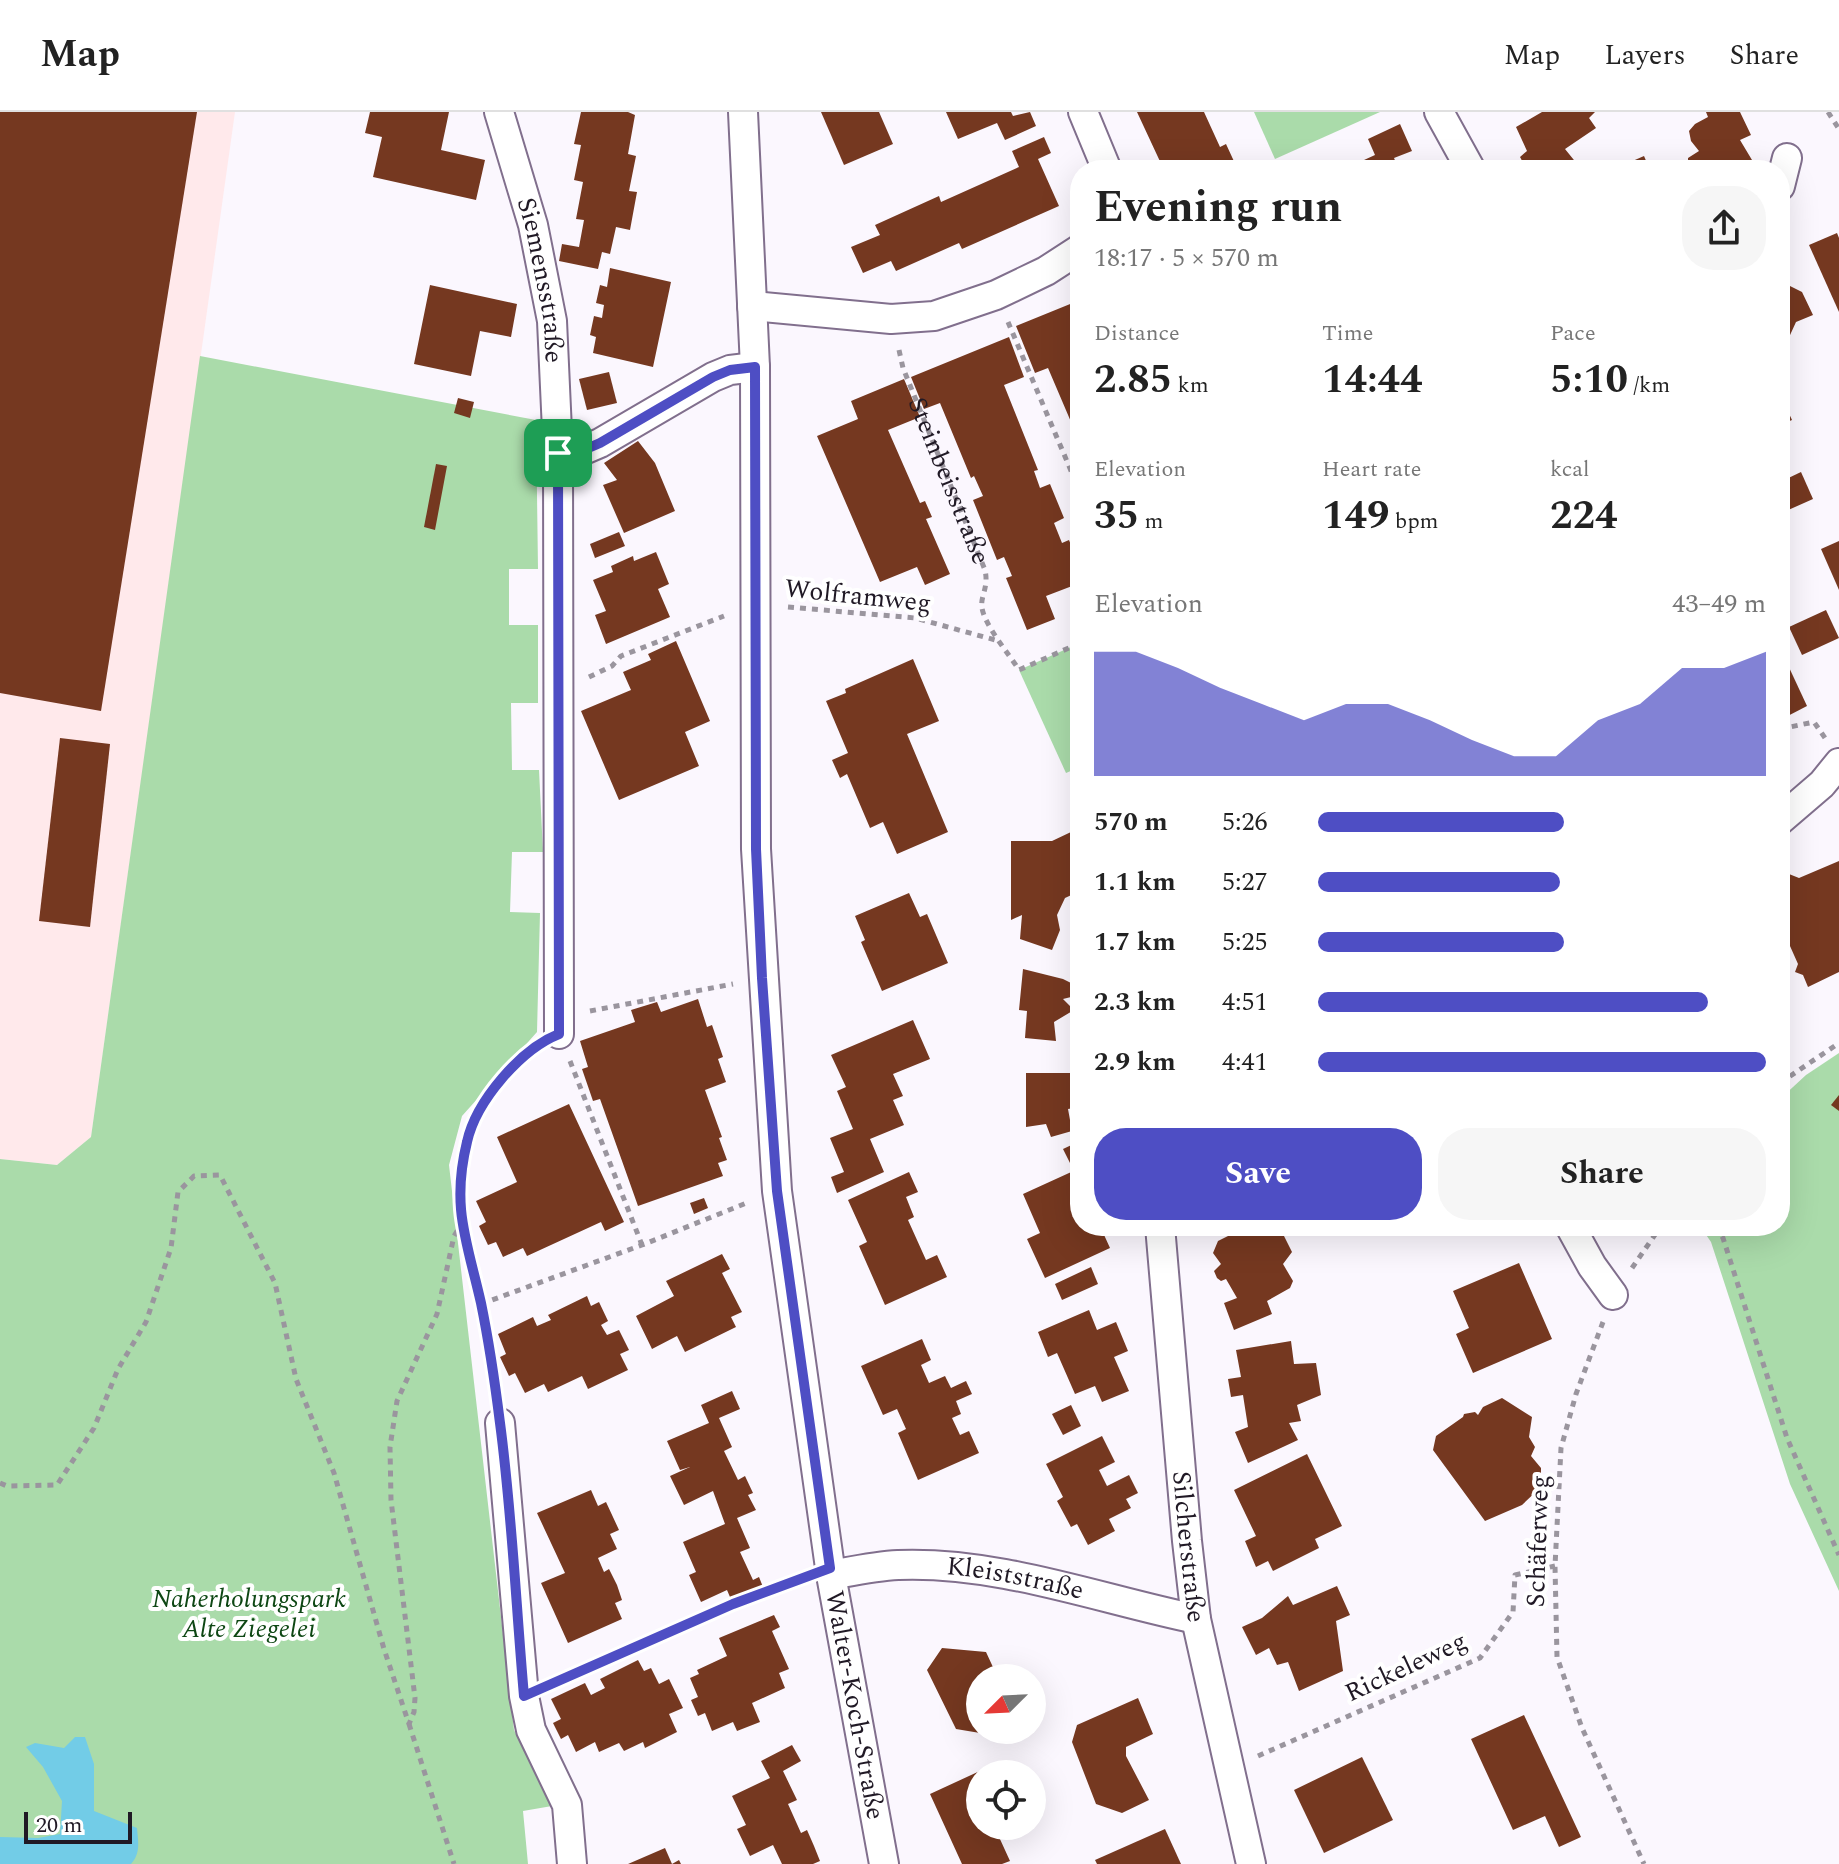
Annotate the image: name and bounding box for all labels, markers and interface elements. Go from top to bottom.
text: Map [40,26,120,84]
text: Map [1504,34,1560,77]
text: Layers [1604,34,1686,77]
text: Share [1730,34,1799,77]
text: Evening run [1094,174,1342,241]
button: share [1682,186,1766,270]
street label: Siemensstraße [506,193,574,364]
text: 18:17 · 5 × 570 m [1094,238,1279,278]
text: Distance [1094,317,1180,350]
text: Time [1322,317,1373,350]
text: Pace [1550,317,1596,350]
text: 2.85 [1094,350,1172,411]
text: 14:44 [1322,350,1422,411]
text: 5:10 [1550,350,1628,411]
text: km [1172,369,1209,402]
text: /km [1628,369,1670,402]
street label: Steinbeisstraße [897,391,1001,570]
pin [524,419,592,487]
icon: arrive [536,431,580,475]
text: Elevation [1094,453,1186,486]
text: Heart rate [1322,453,1422,486]
text: kcal [1550,453,1590,486]
text: 35 [1094,486,1139,547]
text: 149 [1322,486,1389,547]
text: 224 [1550,486,1617,547]
text: m [1139,505,1163,538]
text: bpm [1389,505,1439,538]
street label: Wolframweg [783,568,933,624]
text: Elevation [1094,584,1203,624]
text: 43–49 m [1672,584,1766,624]
text: 570 m [1094,802,1168,842]
text: 5:26 [1222,802,1268,842]
text: 1.1 km [1094,862,1176,902]
text: 5:27 [1222,862,1268,902]
text: 1.7 km [1094,922,1176,962]
text: 5:25 [1222,922,1268,962]
text: 2.3 km [1094,982,1176,1022]
text: 4:51 [1222,982,1268,1022]
text: 2.9 km [1094,1042,1176,1082]
text: 4:41 [1222,1042,1268,1082]
button: Save [1094,1128,1422,1220]
button: Share [1438,1128,1766,1220]
street label: Silcherstraße [1161,1469,1216,1625]
street label: Schäferweg [1516,1474,1560,1608]
street label: Kleiststraße [945,1546,1088,1611]
park label: Naherholungspark Alte Ziegelei [152,1579,346,1649]
street label: Walter-Koch-Straße [814,1588,895,1823]
street label: Rickeleweg [1338,1621,1474,1713]
north arrow [966,1664,1046,1744]
map controls [966,1664,1046,1840]
button: locate [966,1760,1046,1840]
scale bar [24,1808,132,1844]
text: 20 m [36,1809,82,1842]

